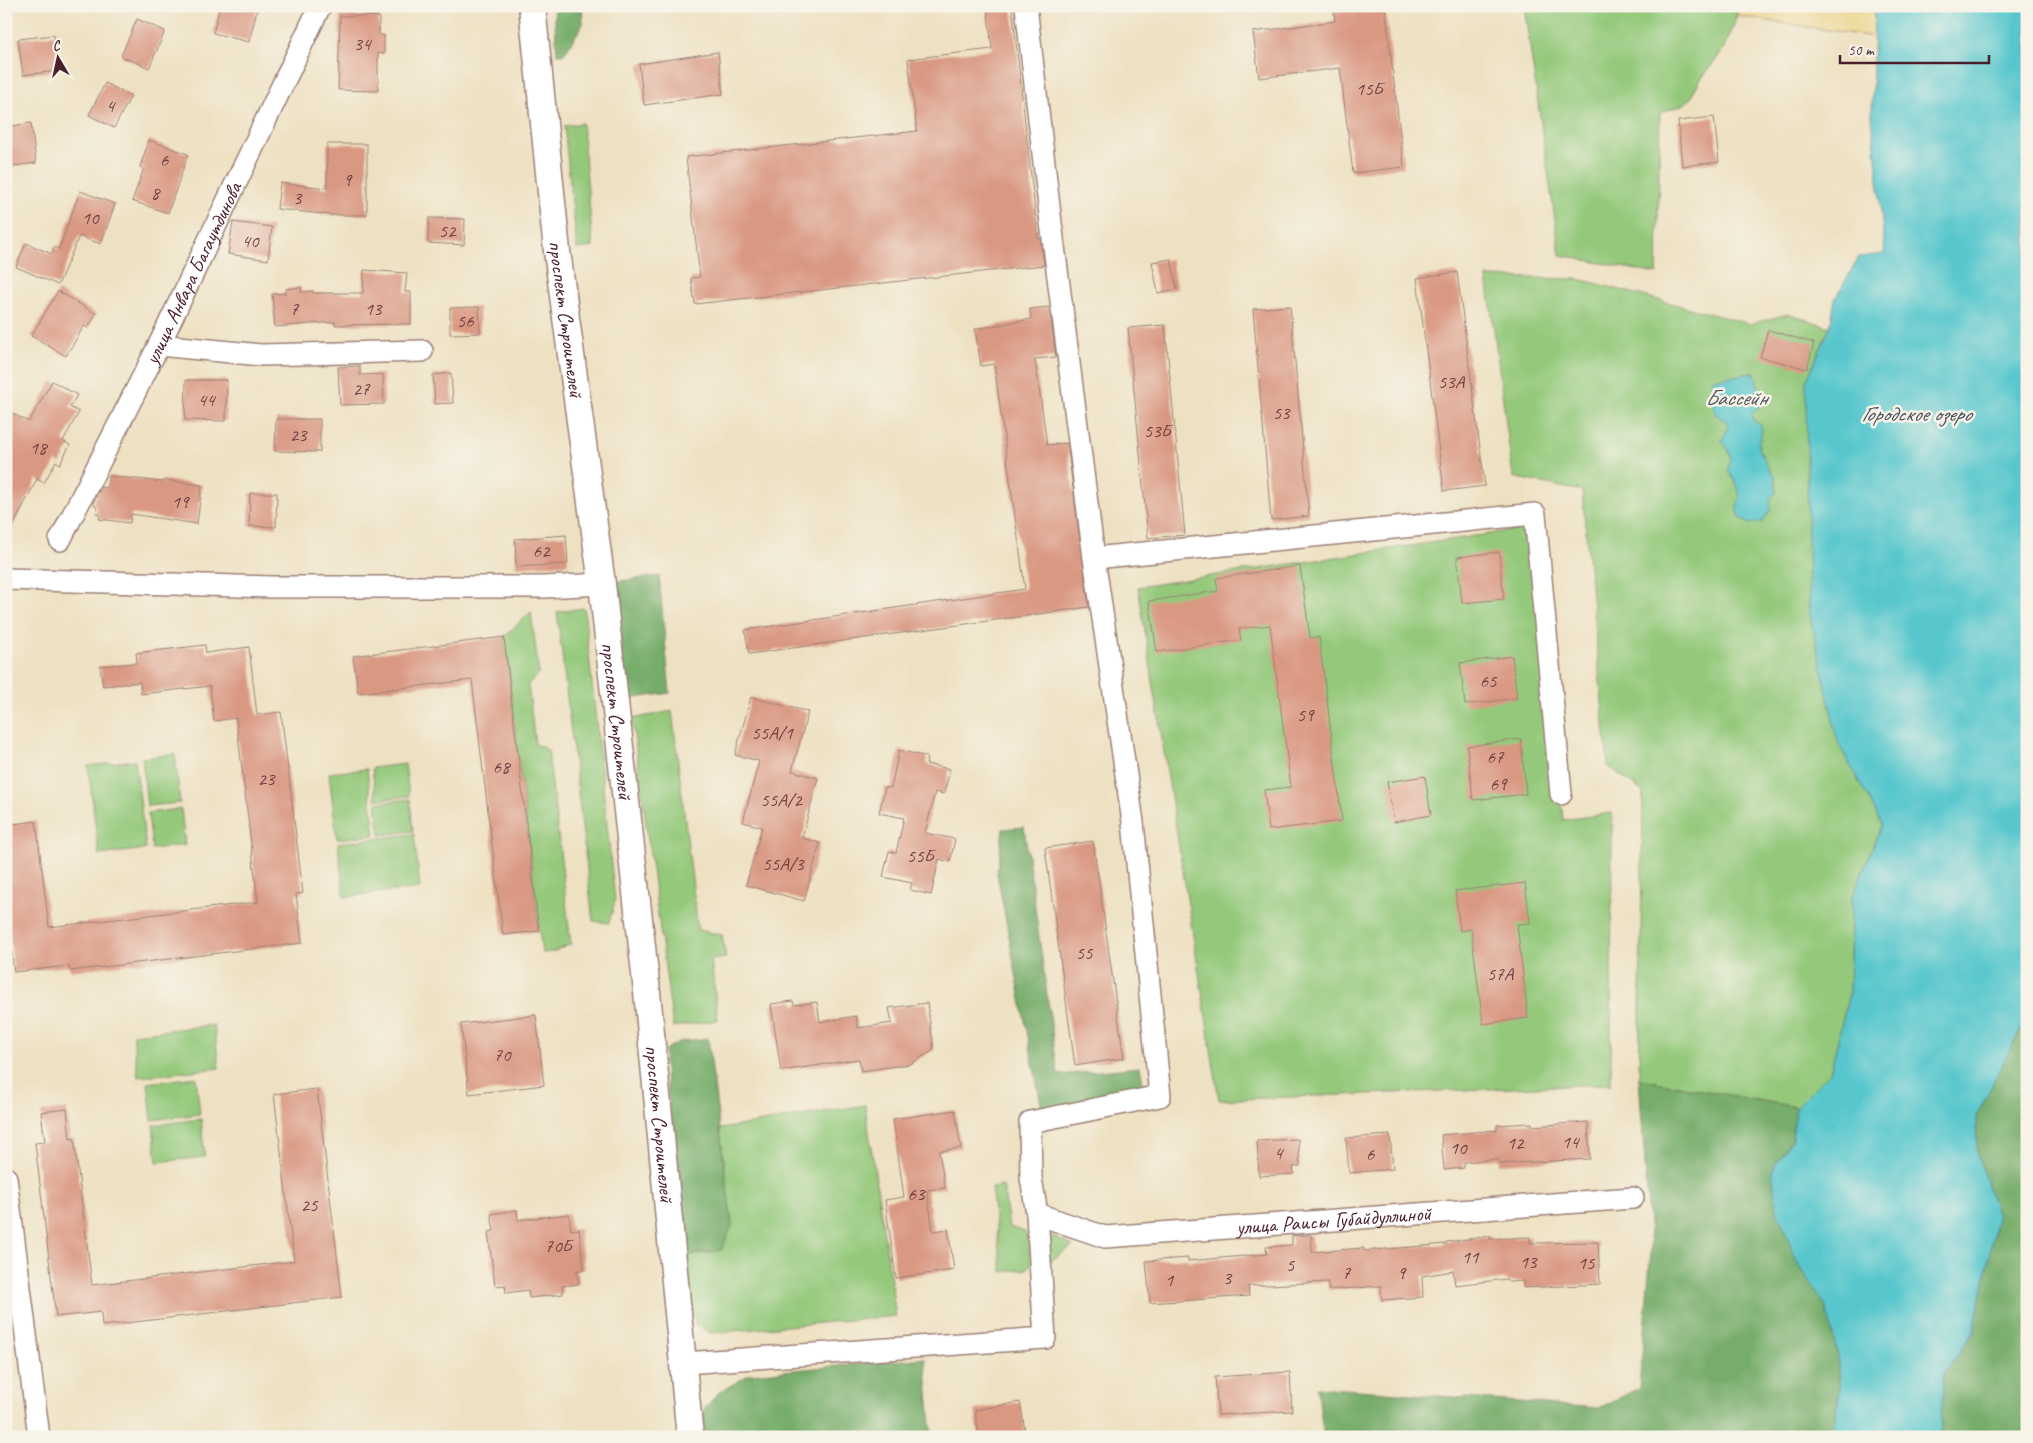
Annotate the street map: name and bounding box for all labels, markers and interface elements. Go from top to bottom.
north arrow [32,32,82,82]
house number: 34 [353,32,373,56]
scale bar [1840,32,1989,64]
text: С [51,36,63,55]
text: 50 m [1848,41,1875,60]
house number: 15Б [1356,77,1386,101]
house number: 4 [106,94,117,118]
house number: 6 [160,148,170,172]
house number: 9 [343,168,353,192]
street label: улица Анвара Багаутдинова [137,177,248,371]
house number: 8 [151,181,162,205]
house number: 3 [293,186,303,210]
house number: 10 [81,206,100,230]
house number: 52 [438,219,457,243]
house number: 40 [241,229,260,253]
street label: проспект Строителей [543,240,590,400]
house number: 7 [290,297,300,321]
house number: 13 [364,297,383,321]
house number: 56 [456,309,475,333]
house number: 53А [1438,370,1466,394]
house number: 27 [352,377,371,401]
water label: Бассейн [1705,384,1770,412]
house number: 44 [197,388,217,412]
water label: Городское озеро [1861,400,1974,428]
house number: 53 [1272,401,1291,425]
house number: 53Б [1144,419,1174,443]
house number: 23 [289,423,308,447]
house number: 18 [29,436,49,460]
house number: 19 [171,490,190,514]
house number: 62 [532,539,551,563]
street label: проспект Строителей [596,641,639,802]
house number: 65 [1479,669,1498,693]
house number: 59 [1296,703,1315,727]
house number: 55А/1 [751,721,794,745]
house number: 67 [1486,745,1505,769]
house number: 68 [492,755,512,779]
house number: 23 [257,767,276,791]
house number: 69 [1489,772,1508,796]
house number: 55А/2 [760,788,803,812]
house number: 55Б [907,844,937,868]
house number: 55А/3 [762,852,805,876]
house number: 55 [1075,941,1094,965]
house number: 57А [1487,962,1515,986]
house number: 70 [493,1043,512,1067]
street label: проспект Строителей [639,1044,680,1205]
house number: 14 [1561,1130,1581,1154]
house number: 12 [1506,1131,1525,1155]
house number: 10 [1449,1136,1468,1160]
house number: 4 [1274,1141,1285,1165]
house number: 6 [1366,1142,1376,1166]
house number: 63 [907,1182,926,1206]
house number: 25 [300,1193,319,1217]
street label: улица Раисы Губайдуллиной [1233,1200,1433,1240]
house number: 70Б [545,1234,575,1258]
house number: 11 [1461,1245,1480,1269]
house number: 13 [1519,1250,1538,1274]
house number: 15 [1577,1251,1596,1275]
house number: 5 [1286,1253,1296,1277]
house number: 7 [1342,1261,1352,1285]
house number: 9 [1397,1261,1407,1285]
house number: 3 [1223,1266,1233,1290]
house number: 1 [1165,1268,1175,1292]

